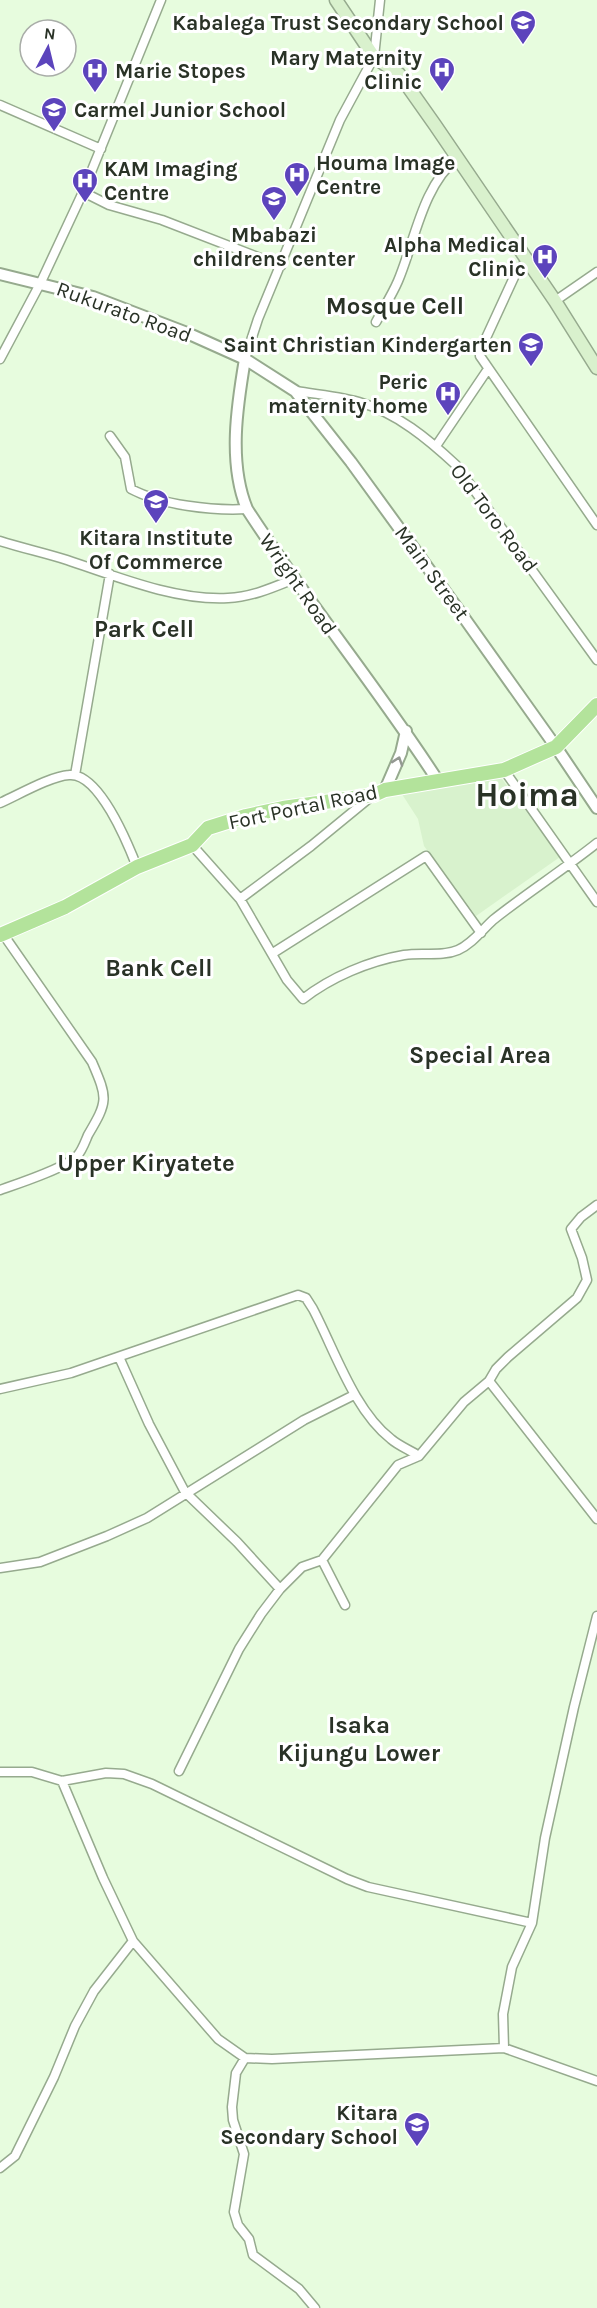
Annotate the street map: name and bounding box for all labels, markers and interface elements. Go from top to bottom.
school or university icon: Kabalega Trust Secondary School [508,8,538,46]
place label: Kabalega Trust Secondary School [172,11,504,35]
north arrow [18,18,78,78]
text: N [43,23,57,44]
place label: Mary Maternity Clinic [270,46,422,94]
hospital icon: Mary Maternity Clinic [427,55,457,93]
hospital icon: Marie Stopes [80,56,110,94]
place label: Marie Stopes [115,59,246,83]
school or university icon: Carmel Junior School [39,95,69,133]
place label: Carmel Junior School [74,98,286,122]
place label: Houma Image Centre [316,151,455,199]
place label: KAM Imaging Centre [104,157,238,205]
hospital icon: Houma Image Centre [282,160,312,198]
hospital icon: KAM Imaging Centre [70,166,100,204]
school or university icon: Mbabazi childrens center [259,184,289,222]
place label: Mbabazi childrens center [193,223,356,271]
place label: Alpha Medical Clinic [384,233,526,281]
hospital icon: Alpha Medical Clinic [530,242,560,280]
street label: Rukurato Road [53,276,195,348]
district label: Mosque Cell [326,292,464,320]
school or university icon: Saint Christian Kindergarten [516,330,546,368]
place label: Saint Christian Kindergarten [223,333,512,357]
place label: Peric maternity home [268,370,428,418]
hospital icon: Peric maternity home [433,379,463,417]
street label: Old Toro Road [445,459,543,577]
school or university icon: Kitara Institute Of Commerce [141,487,171,525]
street label: Main Street [390,521,474,625]
place label: Kitara Institute Of Commerce [79,526,233,574]
street label: Wright Road [254,529,342,639]
district label: Park Cell [94,615,194,643]
one-way arrow [390,756,403,767]
district label: Hoima [475,776,579,814]
street label: Fort Portal Road [226,779,380,835]
district label: Bank Cell [105,954,213,982]
district label: Special Area [409,1041,551,1069]
district label: Upper Kiryatete [57,1149,235,1177]
district label: Isaka Kijungu Lower [278,1711,441,1767]
place label: Kitara Secondary School [220,2101,398,2149]
school or university icon: Kitara Secondary School [402,2110,432,2148]

